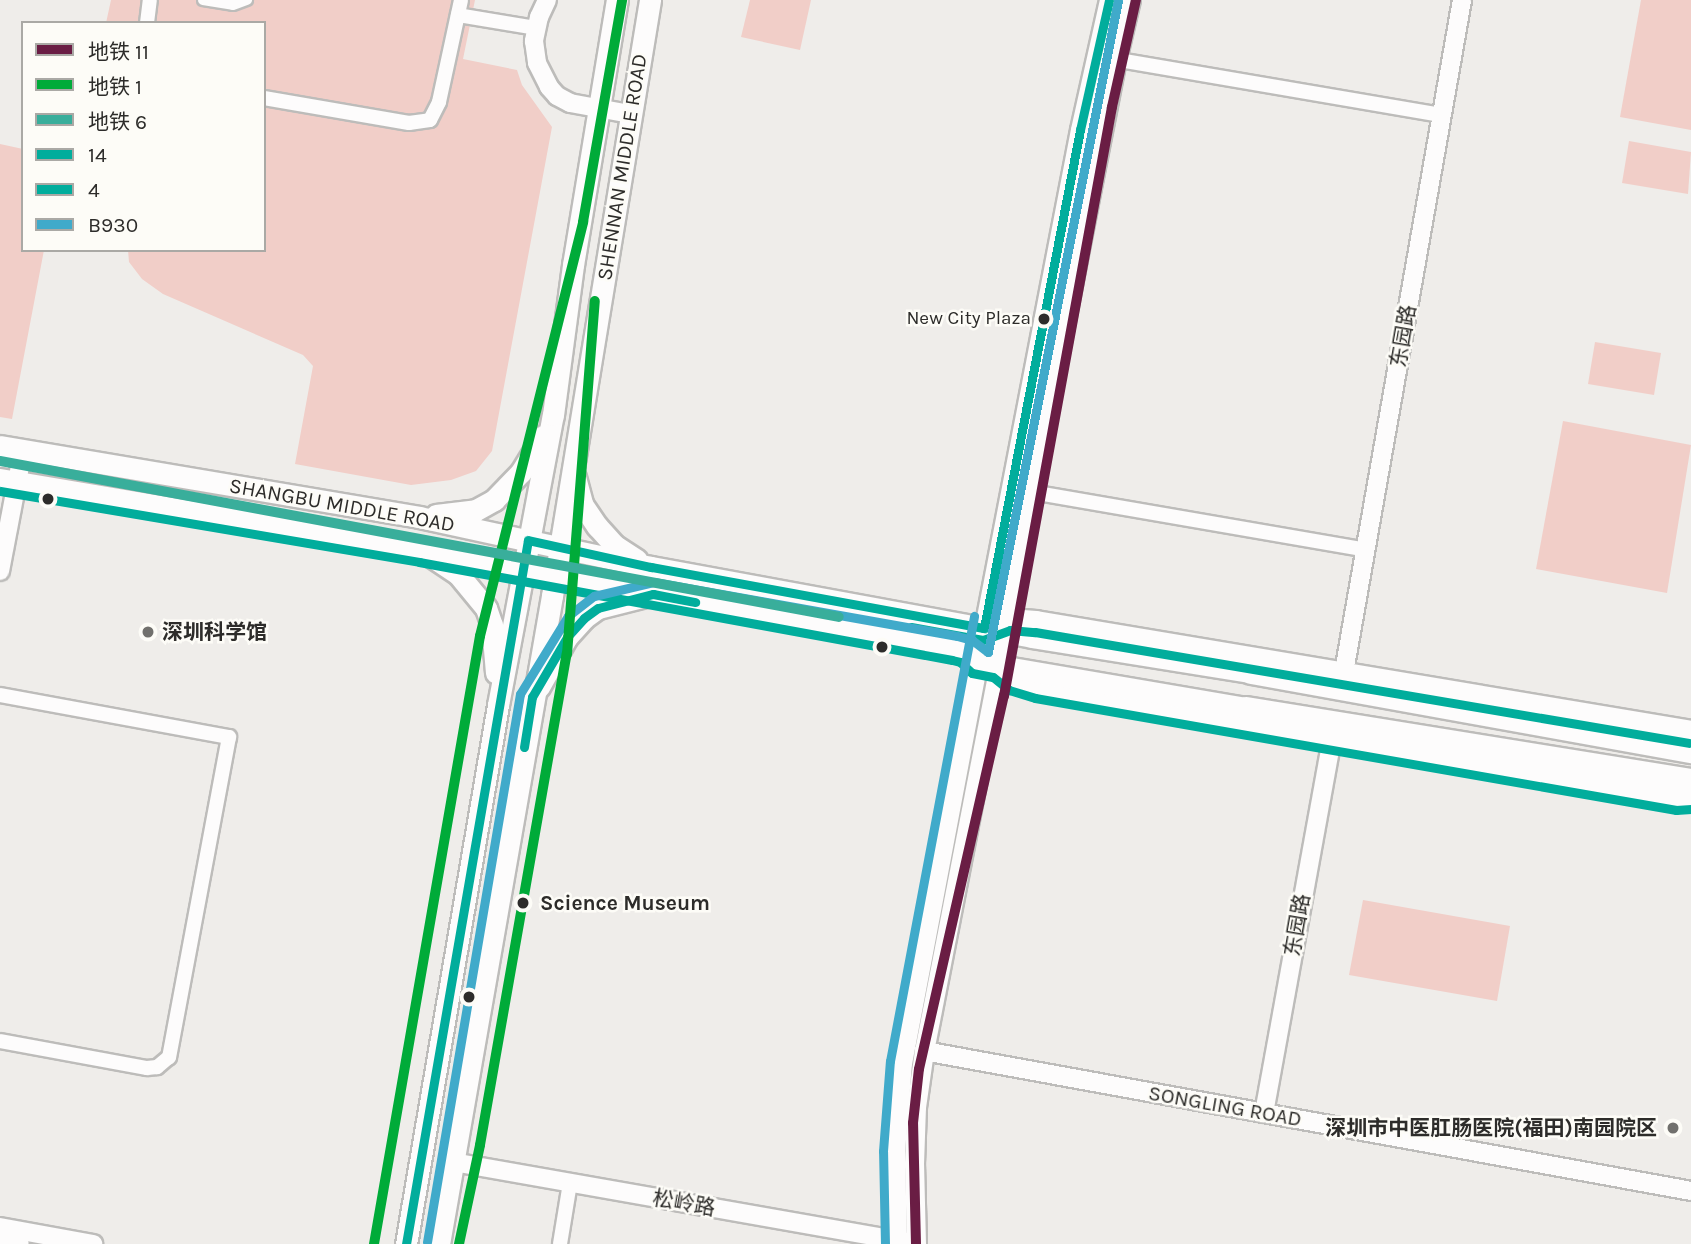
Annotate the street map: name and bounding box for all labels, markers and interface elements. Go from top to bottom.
legend [21,21,266,252]
text: 地铁 11 [88,40,149,64]
street label: SHENNAN MIDDLE ROAD [592,52,652,282]
text: 地铁 1 [88,75,142,99]
text: 地铁 6 [88,110,147,134]
text: 14 [88,143,107,167]
text: 4 [88,178,100,202]
text: B930 [88,213,138,237]
street label: 东园路 [1385,303,1421,369]
place label: New City Plaza [906,308,1031,330]
marker: New City Plaza [1037,312,1051,326]
street label: SHANGBU MIDDLE ROAD [227,473,457,537]
unlabelled marker [41,492,55,506]
place label: 深圳科学馆 [162,619,267,645]
marker: 深圳科学馆 [140,624,156,640]
unlabelled marker [875,640,889,654]
place label: Science Museum [540,890,710,916]
marker: Science Museum [512,892,534,914]
street label: 东园路 [1279,892,1315,958]
unlabelled marker [462,990,476,1004]
street label: SONGLING ROAD [1146,1080,1304,1132]
place label: 深圳市中医肛肠医院(福田)南园院区 [1325,1115,1657,1141]
marker: 深圳市中医肛肠医院(福田)南园院区 [1663,1118,1683,1138]
street label: 松岭路 [651,1185,717,1221]

